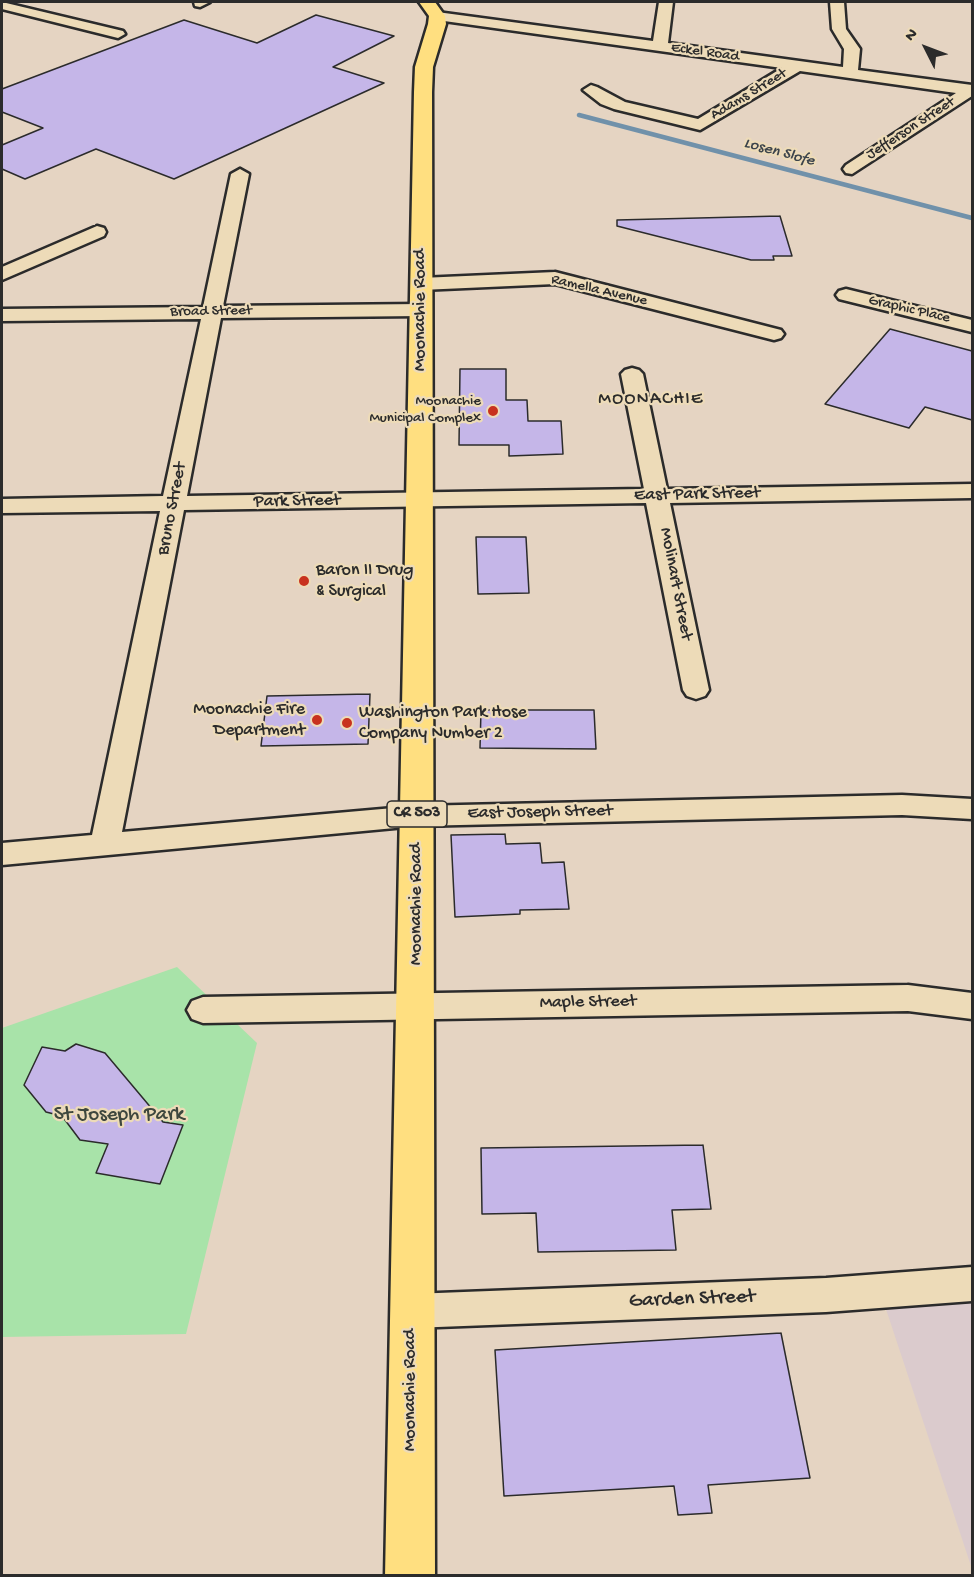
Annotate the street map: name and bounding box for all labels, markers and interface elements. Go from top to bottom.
north arrow [896,18,956,78]
text: N [902,25,923,46]
street label: Eckel Road [670,39,740,67]
street label: Adams Street [708,65,790,125]
street label: Jefferson Street [863,94,959,164]
water label: Losen Slofe [742,134,816,172]
street label: Moonachie Road [410,249,432,371]
street label: Ramella Avenue [549,271,649,311]
street label: Graphic Place [866,292,952,328]
street label: Broad Street [170,302,252,322]
district label: MOONACHIE [598,389,704,411]
place label: Moonachie Municipal Complex [369,393,481,428]
marker: Moonachie Municipal Complex [486,404,500,418]
street label: Bruno Street [153,461,193,557]
street label: East Park Street [634,483,760,507]
street label: Park Street [254,490,340,514]
street label: Molinart Street [654,526,696,642]
place label: Baron II Drug & Surgical [316,560,413,602]
marker: Baron II Drug & Surgical [297,574,311,588]
place label: Moonachie Fire Department [193,699,305,742]
place label: Washington Park Hose Company Number 2 [359,702,527,744]
marker: Moonachie Fire Department [310,713,324,727]
marker: Washington Park Hose Company Number 2 [340,716,354,730]
road number: CR 503 [387,801,447,827]
street label: East Joseph Street [467,801,613,825]
street label: Moonachie Road [406,843,428,965]
street label: Maple Street [539,991,637,1015]
park label: St Joseph Park [54,1103,184,1129]
street label: Garden Street [628,1285,756,1315]
street label: Moonachie Road [400,1329,422,1451]

